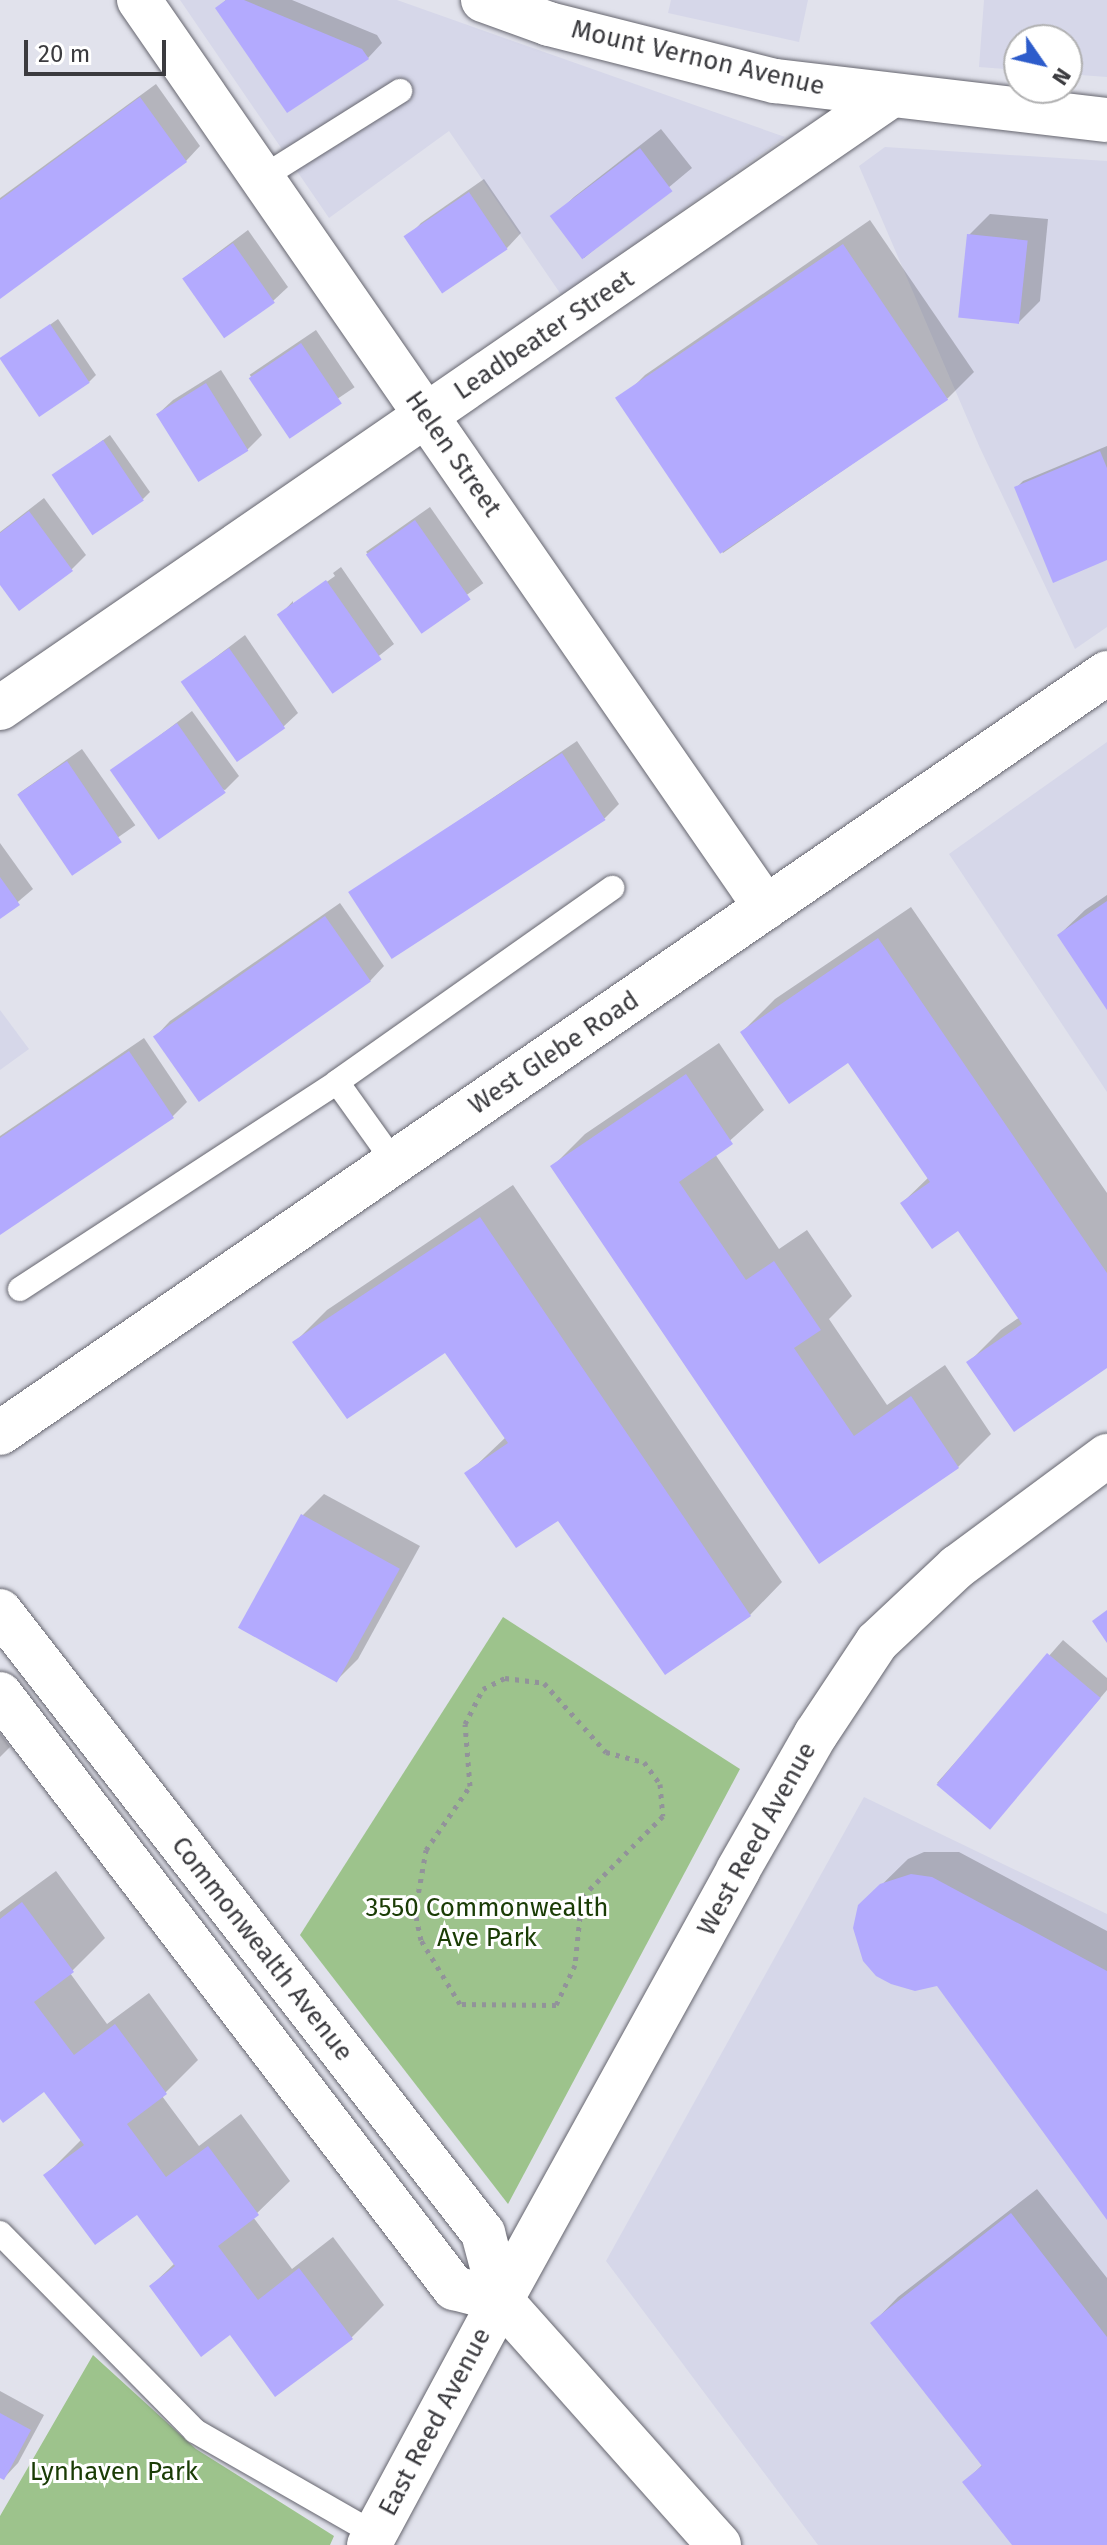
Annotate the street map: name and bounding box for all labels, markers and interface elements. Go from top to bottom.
street label: Mount Vernon Avenue [568,14,828,102]
scale bar [28,24,170,74]
north arrow [1003,24,1083,104]
text: 20 m [38,40,90,68]
text: N [1046,63,1077,90]
street label: Leadbeater Street [448,263,640,407]
street label: Helen Street [398,385,508,523]
street label: West Glebe Road [463,985,645,1121]
street label: West Reed Avenue [691,1737,823,1941]
street label: Commonwealth Avenue [165,1831,359,2067]
park label: 3550 Commonwealth Ave Park [365,1892,609,1954]
street label: East Reed Avenue [372,2323,498,2521]
park label: Lynhaven Park [30,2456,198,2488]

